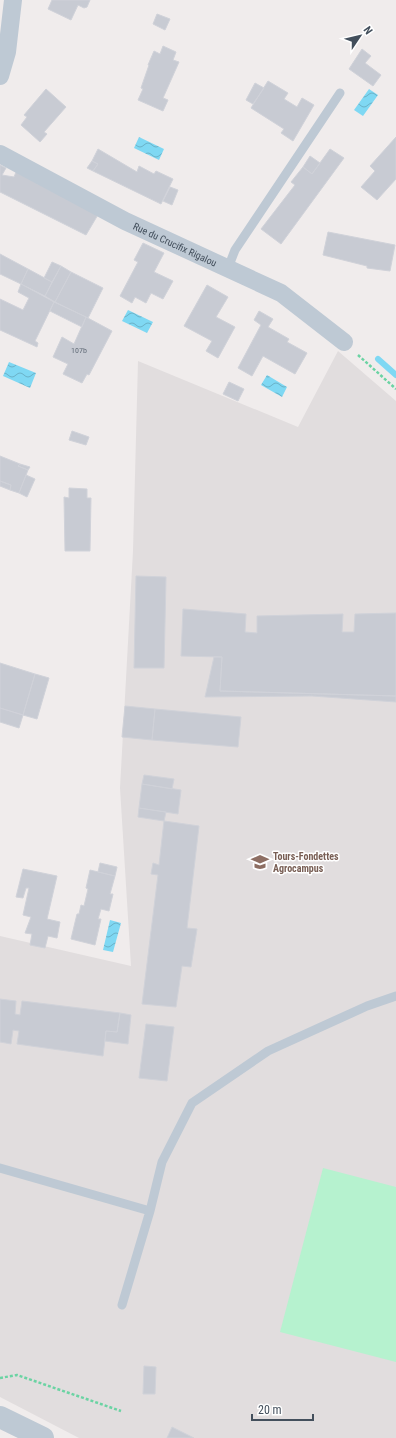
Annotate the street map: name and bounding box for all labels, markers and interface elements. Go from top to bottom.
north arrow [340,16,380,56]
text: N [361,24,375,37]
street label: Rue du Crucifix Rigalou [131,221,219,269]
house number: 107b [71,346,87,355]
place label: Tours-Fondettes Agrocampus [273,851,339,874]
school or university icon: Tours-Fondettes Agrocampus [250,852,270,872]
scale bar [252,1396,313,1422]
text: 20 m [258,1403,282,1417]

